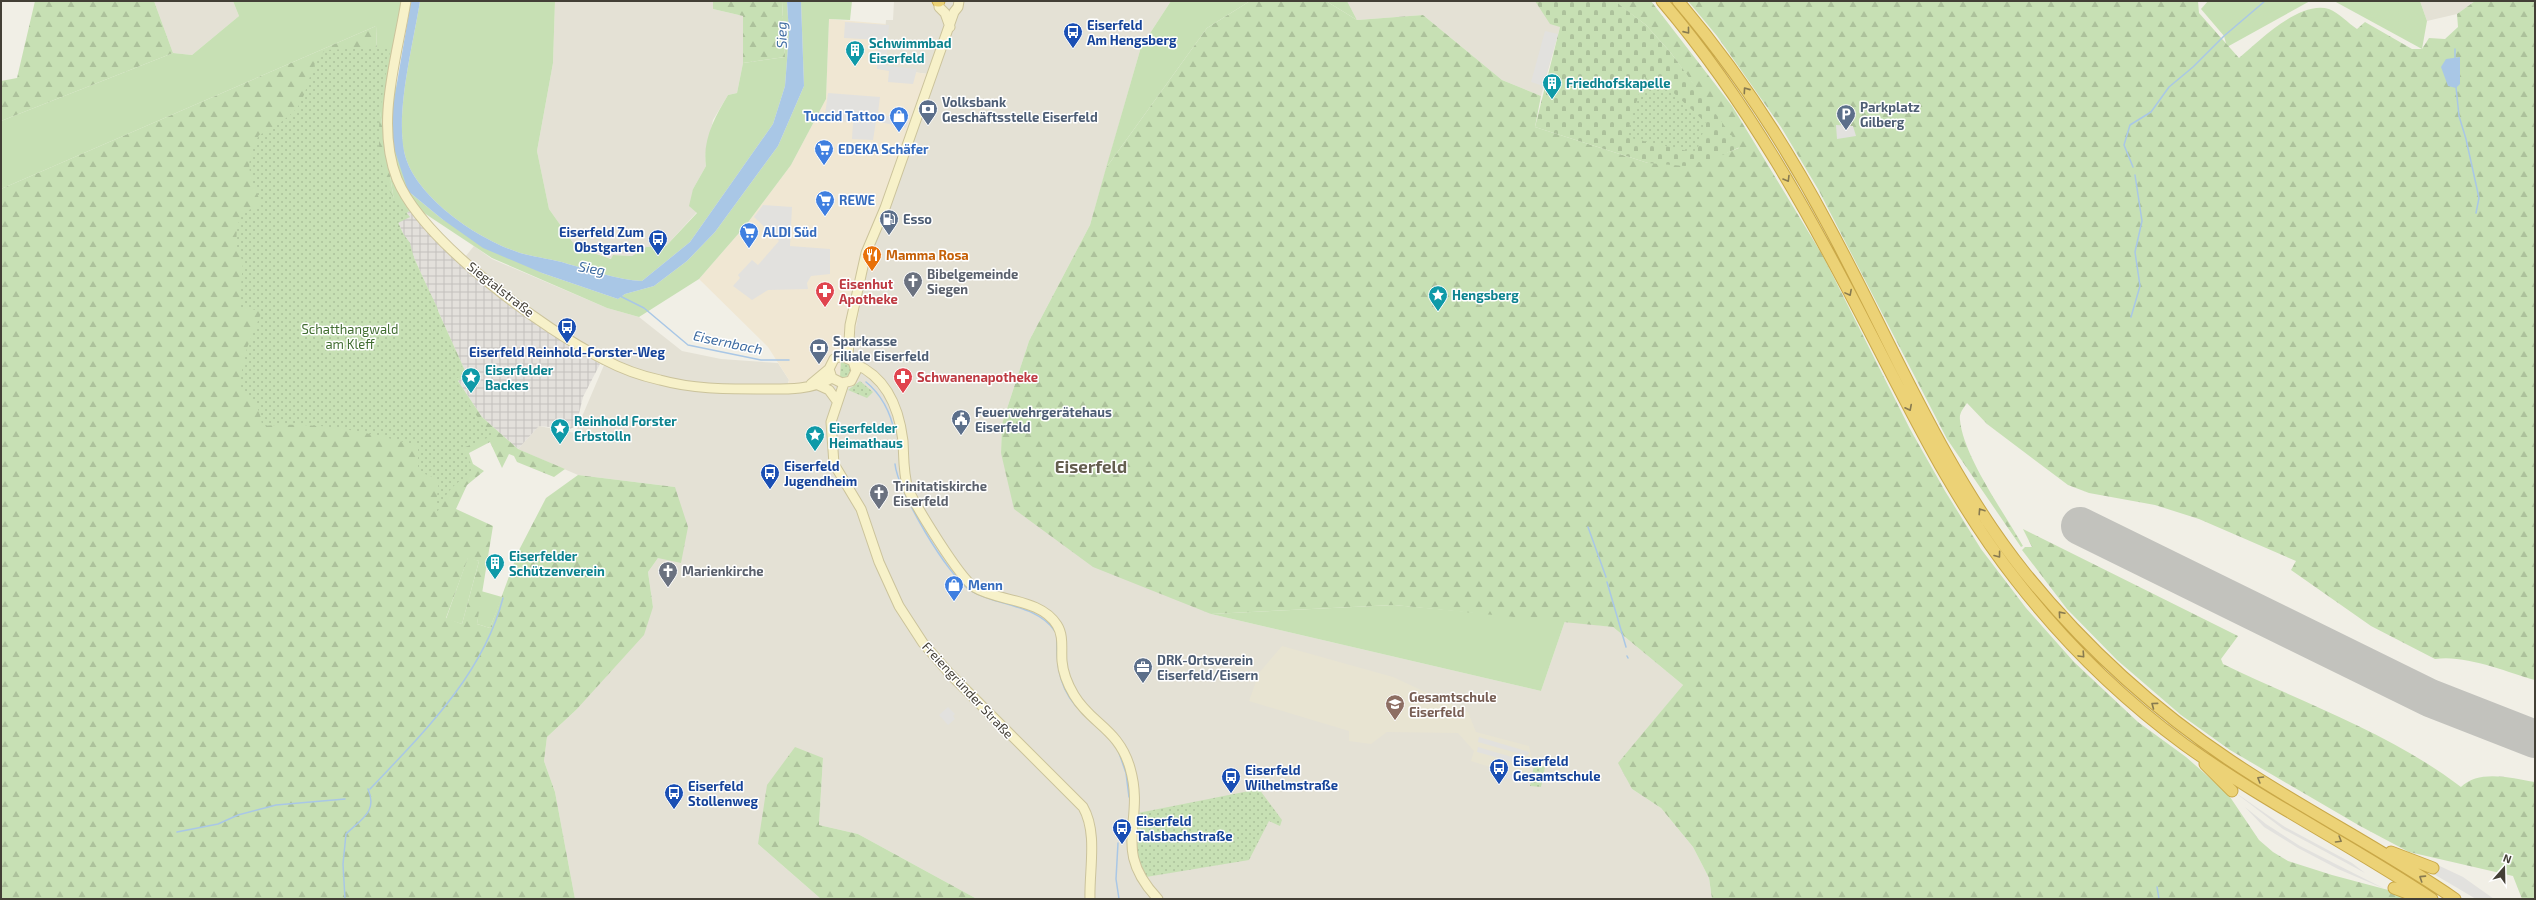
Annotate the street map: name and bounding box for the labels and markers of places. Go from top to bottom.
place label: Eiserfeld Am Hengsberg [1087,17,1177,48]
bus stop icon: Eiserfeld Am Hengsberg [1062,21,1084,49]
place label: Schwimmbad Eiserfeld [869,35,952,66]
building icon: Schwimmbad Eiserfeld [844,39,866,67]
building icon: Friedhofskapelle [1541,72,1563,100]
place label: Friedhofskapelle [1566,75,1671,91]
place label: Volksbank Geschäftsstelle Eiserfeld [942,94,1098,125]
bank icon: Volksbank Geschäftsstelle Eiserfeld [917,98,939,126]
place label: Parkplatz Gilberg [1860,99,1920,130]
parking icon: Parkplatz Gilberg [1835,103,1857,131]
shop icon: Tuccid Tattoo [888,105,910,133]
place label: Tuccid Tattoo [803,108,885,124]
supermarket icon: EDEKA Schäfer [813,138,835,166]
place label: EDEKA Schäfer [838,141,929,157]
supermarket icon: REWE [814,189,836,217]
place label: REWE [839,192,875,208]
fuel station icon: Esso [878,208,900,236]
place label: Esso [903,211,932,227]
supermarket icon: ALDI Süd [738,221,760,249]
place label: Eiserfeld Zum Obstgarten [559,224,644,255]
place label: ALDI Süd [763,224,817,240]
bus stop icon: Eiserfeld Zum Obstgarten [647,228,669,256]
restaurant icon: Mamma Rosa [861,244,883,272]
place label: Mamma Rosa [886,247,969,263]
place label: Bibelgemeinde Siegen [927,266,1018,297]
church icon: Bibelgemeinde Siegen [902,270,924,298]
place label: Eisenhut Apotheke [839,276,898,307]
pharmacy icon: Eisenhut Apotheke [814,280,836,308]
place icon: Hengsberg [1427,284,1449,312]
place label: Hengsberg [1452,287,1519,303]
bus stop icon: Eiserfeld Reinhold-Forster-Weg [556,316,578,344]
place label: Sparkasse Filiale Eiserfeld [833,333,929,364]
bank icon: Sparkasse Filiale Eiserfeld [808,337,830,365]
place label: Eiserfeld Reinhold-Forster-Weg [469,344,665,360]
place label: Eiserfelder Backes [485,362,554,393]
place icon: Eiserfelder Backes [460,366,482,394]
pharmacy icon: Schwanenapotheke [892,366,914,394]
place label: Schwanenapotheke [917,369,1038,385]
place label: Feuerwehrgerätehaus Eiserfeld [975,404,1112,435]
public building icon: Feuerwehrgerätehaus Eiserfeld [950,408,972,436]
place label: Reinhold Forster Erbstolln [574,413,677,444]
place icon: Reinhold Forster Erbstolln [549,417,571,445]
place label: Eiserfelder Heimathaus [829,420,903,451]
place icon: Eiserfelder Heimathaus [804,424,826,452]
place label: Eiserfeld Jugendheim [784,458,857,489]
bus stop icon: Eiserfeld Jugendheim [759,462,781,490]
place label: Trinitatiskirche Eiserfeld [893,478,987,509]
church icon: Trinitatiskirche Eiserfeld [868,482,890,510]
place label: Eiserfelder Schützenverein [509,548,605,579]
building icon: Eiserfelder Schützenverein [484,552,506,580]
church icon: Marienkirche [657,560,679,588]
place label: Marienkirche [682,563,764,579]
shop icon: Menn [943,574,965,602]
place label: Menn [968,577,1003,593]
place label: DRK-Ortsverein Eiserfeld/Eisern [1157,652,1258,683]
office icon: DRK-Ortsverein Eiserfeld/Eisern [1132,656,1154,684]
place label: Gesamtschule Eiserfeld [1409,689,1497,720]
school or university icon: Gesamtschule Eiserfeld [1384,693,1406,721]
place label: Eiserfeld Gesamtschule [1513,753,1601,784]
bus stop icon: Eiserfeld Gesamtschule [1488,757,1510,785]
place label: Eiserfeld Wilhelmstraße [1245,762,1338,793]
bus stop icon: Eiserfeld Wilhelmstraße [1220,766,1242,794]
place label: Eiserfeld Stollenweg [688,778,759,809]
bus stop icon: Eiserfeld Stollenweg [663,782,685,810]
place label: Eiserfeld Talsbachstraße [1136,813,1233,844]
bus stop icon: Eiserfeld Talsbachstraße [1111,817,1133,845]

